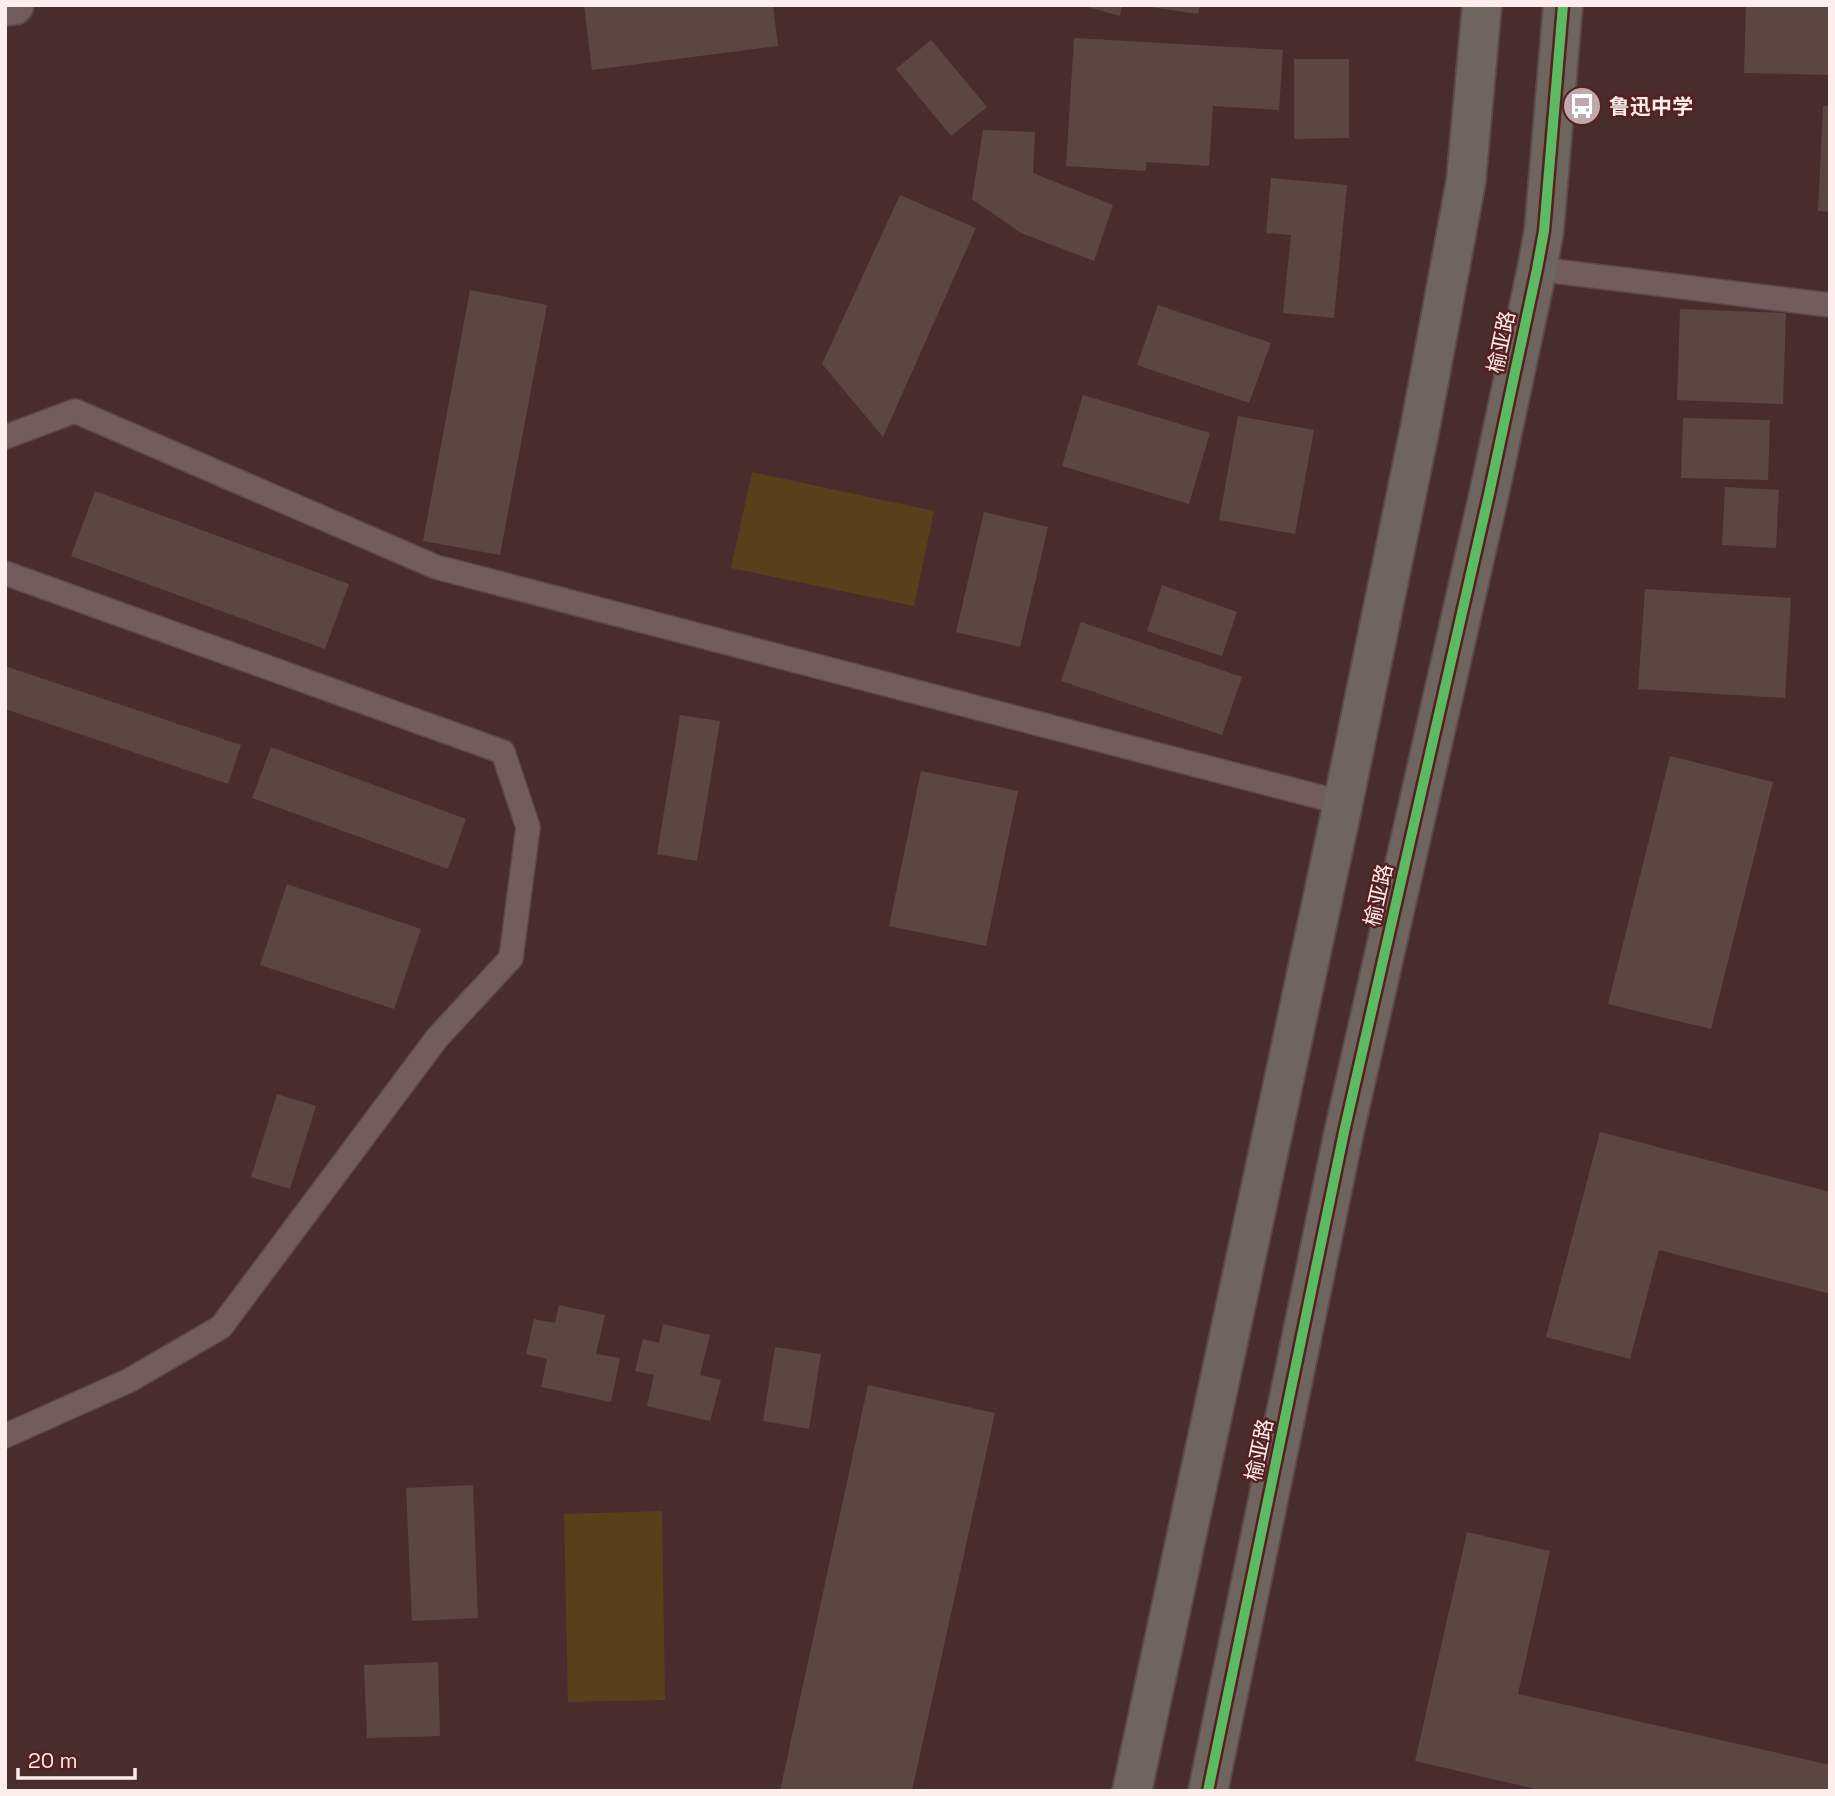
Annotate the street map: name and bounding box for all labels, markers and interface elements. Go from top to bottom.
bus stop icon: 鲁迅中学 [1561,85,1603,127]
place label: 鲁迅中学 [1609,93,1693,120]
street label: 榆亚路 [1481,308,1521,376]
street label: 榆亚路 [1358,861,1398,929]
street label: 榆亚路 [1239,1416,1279,1484]
scale bar [18,1736,135,1780]
text: 20 m [28,1747,78,1774]

